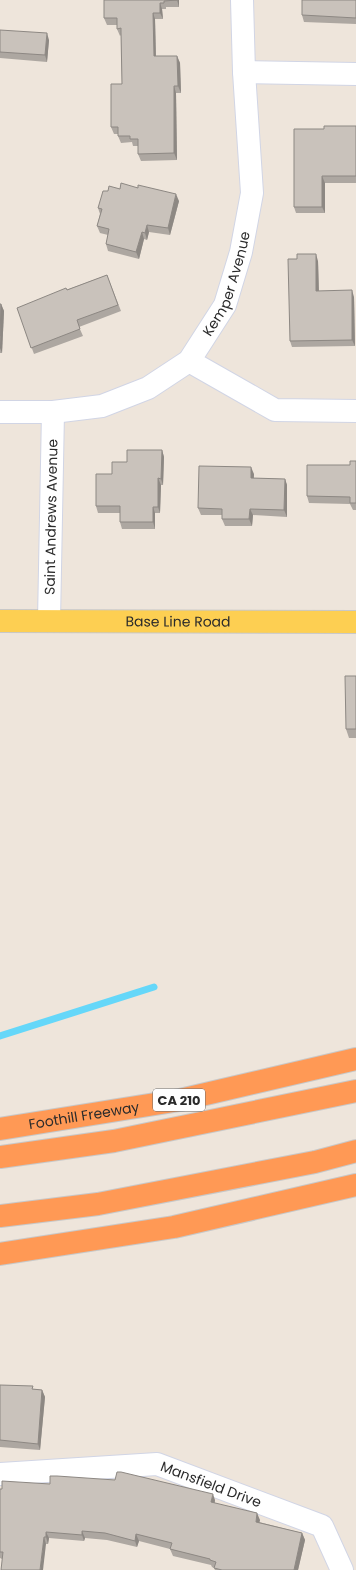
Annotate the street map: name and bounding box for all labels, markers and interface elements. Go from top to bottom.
street label: Kemper Avenue [198,229,255,340]
street label: Saint Andrews Avenue [40,439,62,595]
street label: Base Line Road [125,611,231,632]
road number: CA 210 [153,1089,205,1111]
street label: Foothill Freeway [27,1097,141,1134]
street label: Mansfield Drive [158,1456,265,1512]

